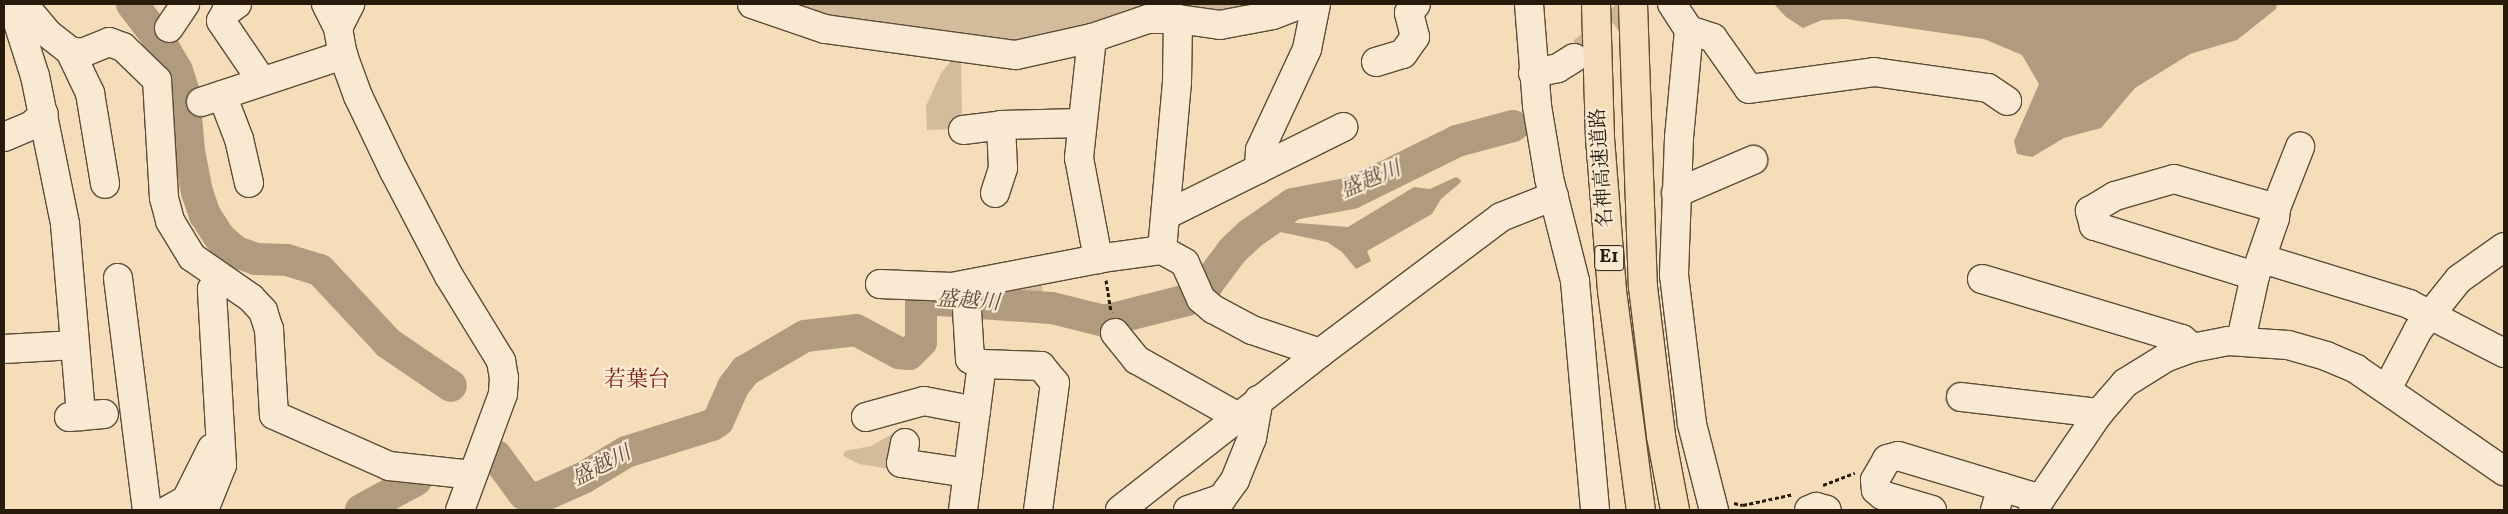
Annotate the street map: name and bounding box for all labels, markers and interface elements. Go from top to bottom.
street label: 名神高速道路 [1587,107,1619,229]
water label: 盛越川 [1337,157,1405,205]
road number: E1 [1594,242,1624,274]
water label: 盛越川 [936,287,1000,317]
district label: 若葉台 [604,368,670,394]
water label: 盛越川 [568,441,636,493]

